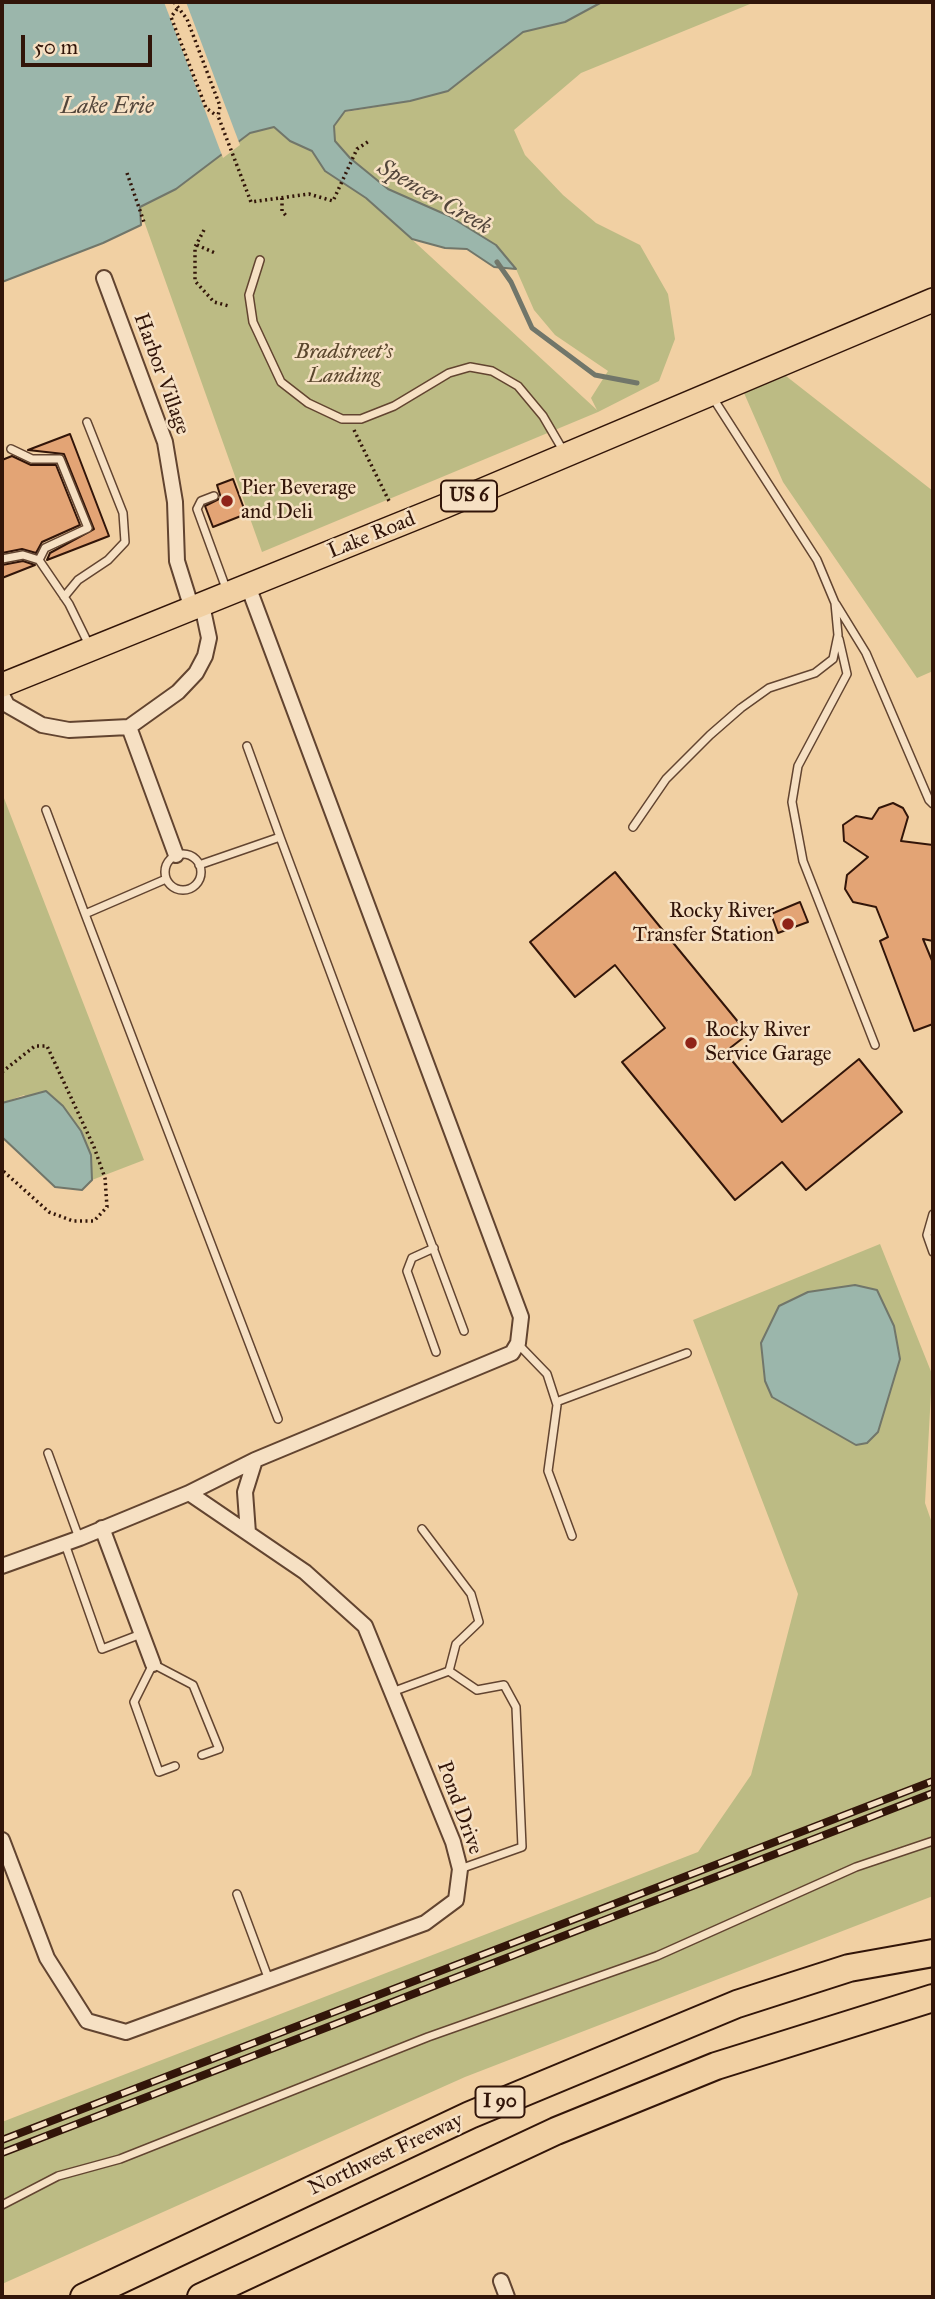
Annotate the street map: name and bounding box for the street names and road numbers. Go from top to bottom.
street label: Harbor Village [127,310,195,438]
road number: US 6 [441,481,497,512]
street label: Lake Road [325,507,419,565]
street label: Pond Drive [431,1758,487,1858]
road number: I 90 [476,2086,524,2118]
street label: Northwest Freeway [305,2108,467,2202]

